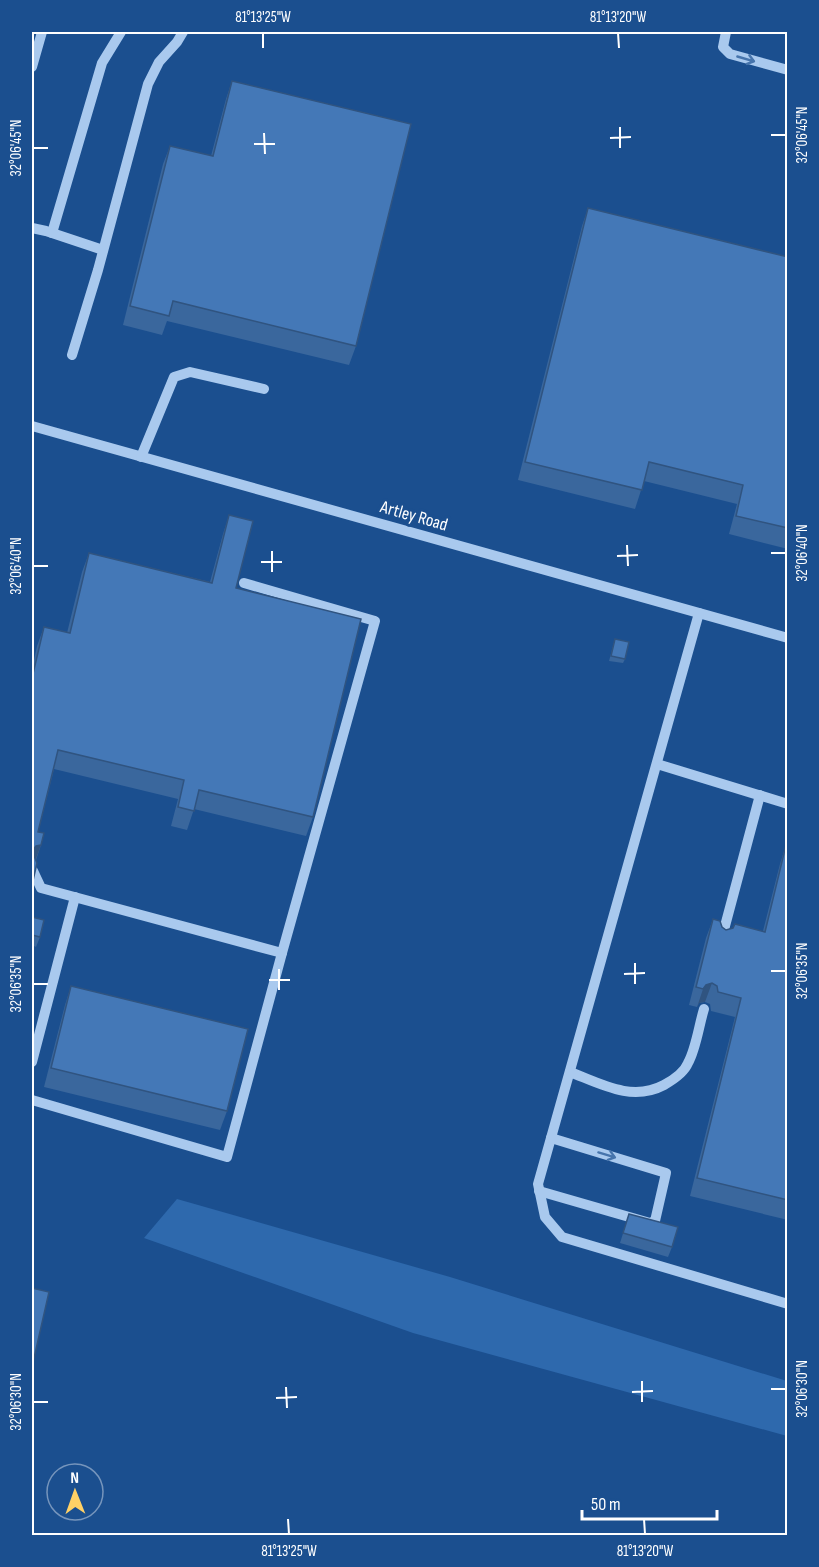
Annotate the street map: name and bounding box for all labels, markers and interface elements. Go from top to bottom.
text: 81°13'25"W [235,8,291,27]
text: 81°13'20"W [590,8,646,27]
one-way arrow [736,54,755,65]
text: 32°06'45"N [793,107,812,163]
text: 32°06'45"N [7,120,26,176]
street label: Artley Road [377,496,450,536]
text: 32°06'40"N [793,524,812,582]
text: 32°06'40"N [7,537,26,595]
text: 32°06'35"N [793,943,812,999]
text: 32°06'35"N [7,956,26,1012]
one-way arrow [597,1150,616,1161]
text: 32°06'30"N [793,1360,812,1418]
text: 32°06'30"N [7,1373,26,1431]
north arrow [45,1462,105,1522]
text: N [70,1469,79,1488]
scale bar [582,1483,717,1521]
text: 50 m [591,1494,621,1515]
text: 81°13'25"W [261,1542,317,1561]
text: 81°13'20"W [617,1542,673,1561]

